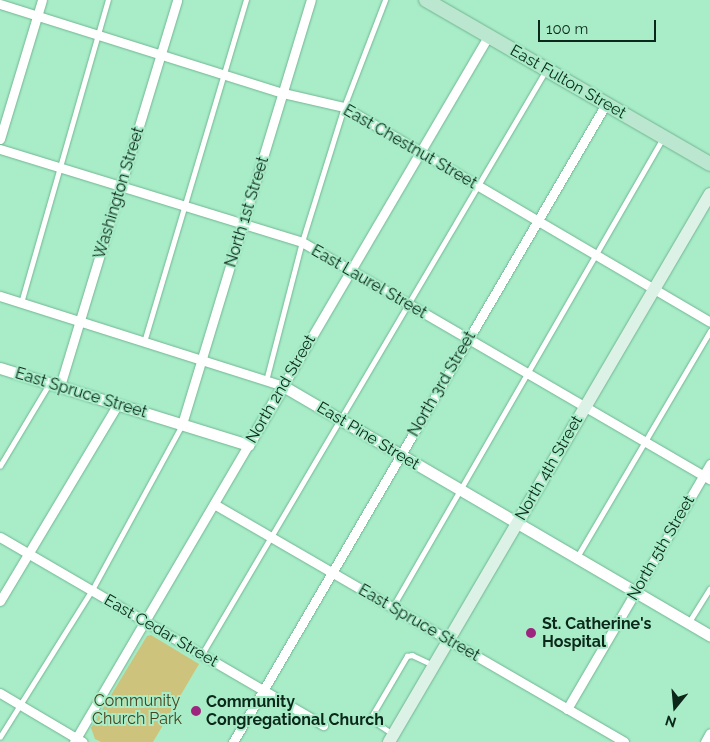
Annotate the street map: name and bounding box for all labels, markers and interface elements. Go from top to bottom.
scale bar [540,10,658,42]
text: 100 m [546,20,588,38]
street label: East Fulton Street [507,41,629,123]
street label: East Chestnut Street [340,101,480,193]
street label: Washington Street [90,125,148,261]
street label: North 1st Street [221,154,273,270]
street label: East Laurel Street [308,241,430,323]
street label: North 3rd Street [404,328,480,440]
street label: North 2nd Street [242,331,320,447]
street label: East Spruce Street [13,364,149,422]
street label: East Pine Street [313,398,423,474]
street label: North 4th Street [511,412,587,524]
street label: North 5th Street [623,492,699,604]
street label: East Spruce Street [355,580,483,666]
street label: East Cedar Street [100,591,222,671]
place label: St. Catherine's Hospital [542,614,651,652]
marker: St. Catherine's Hospital [524,626,538,640]
north arrow [650,682,700,732]
park label: Community Church Park [92,691,182,729]
place label: Community Congregational Church [206,692,384,730]
marker: Community Congregational Church [190,705,202,717]
text: N [663,712,678,731]

